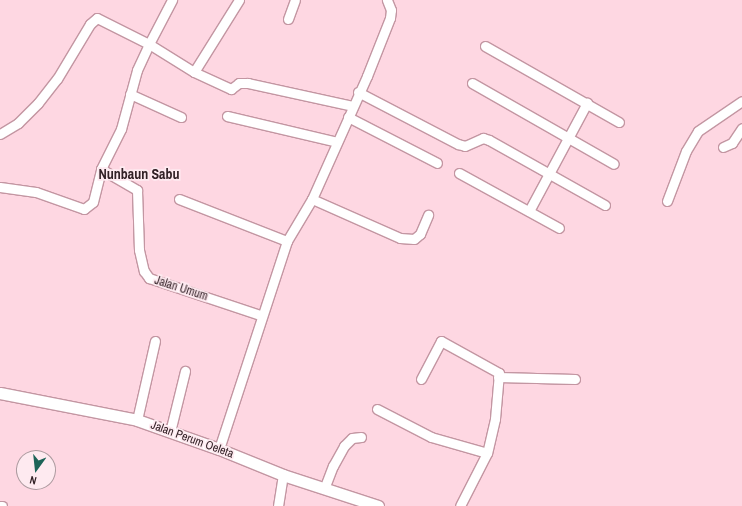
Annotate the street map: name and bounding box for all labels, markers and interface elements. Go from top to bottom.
district label: Nunbaun Sabu [98,166,180,182]
street label: Jalan Umum [153,274,209,304]
street label: Jalan Perum Oeleta [149,418,235,462]
north arrow [16,450,56,490]
text: N [28,473,38,488]

